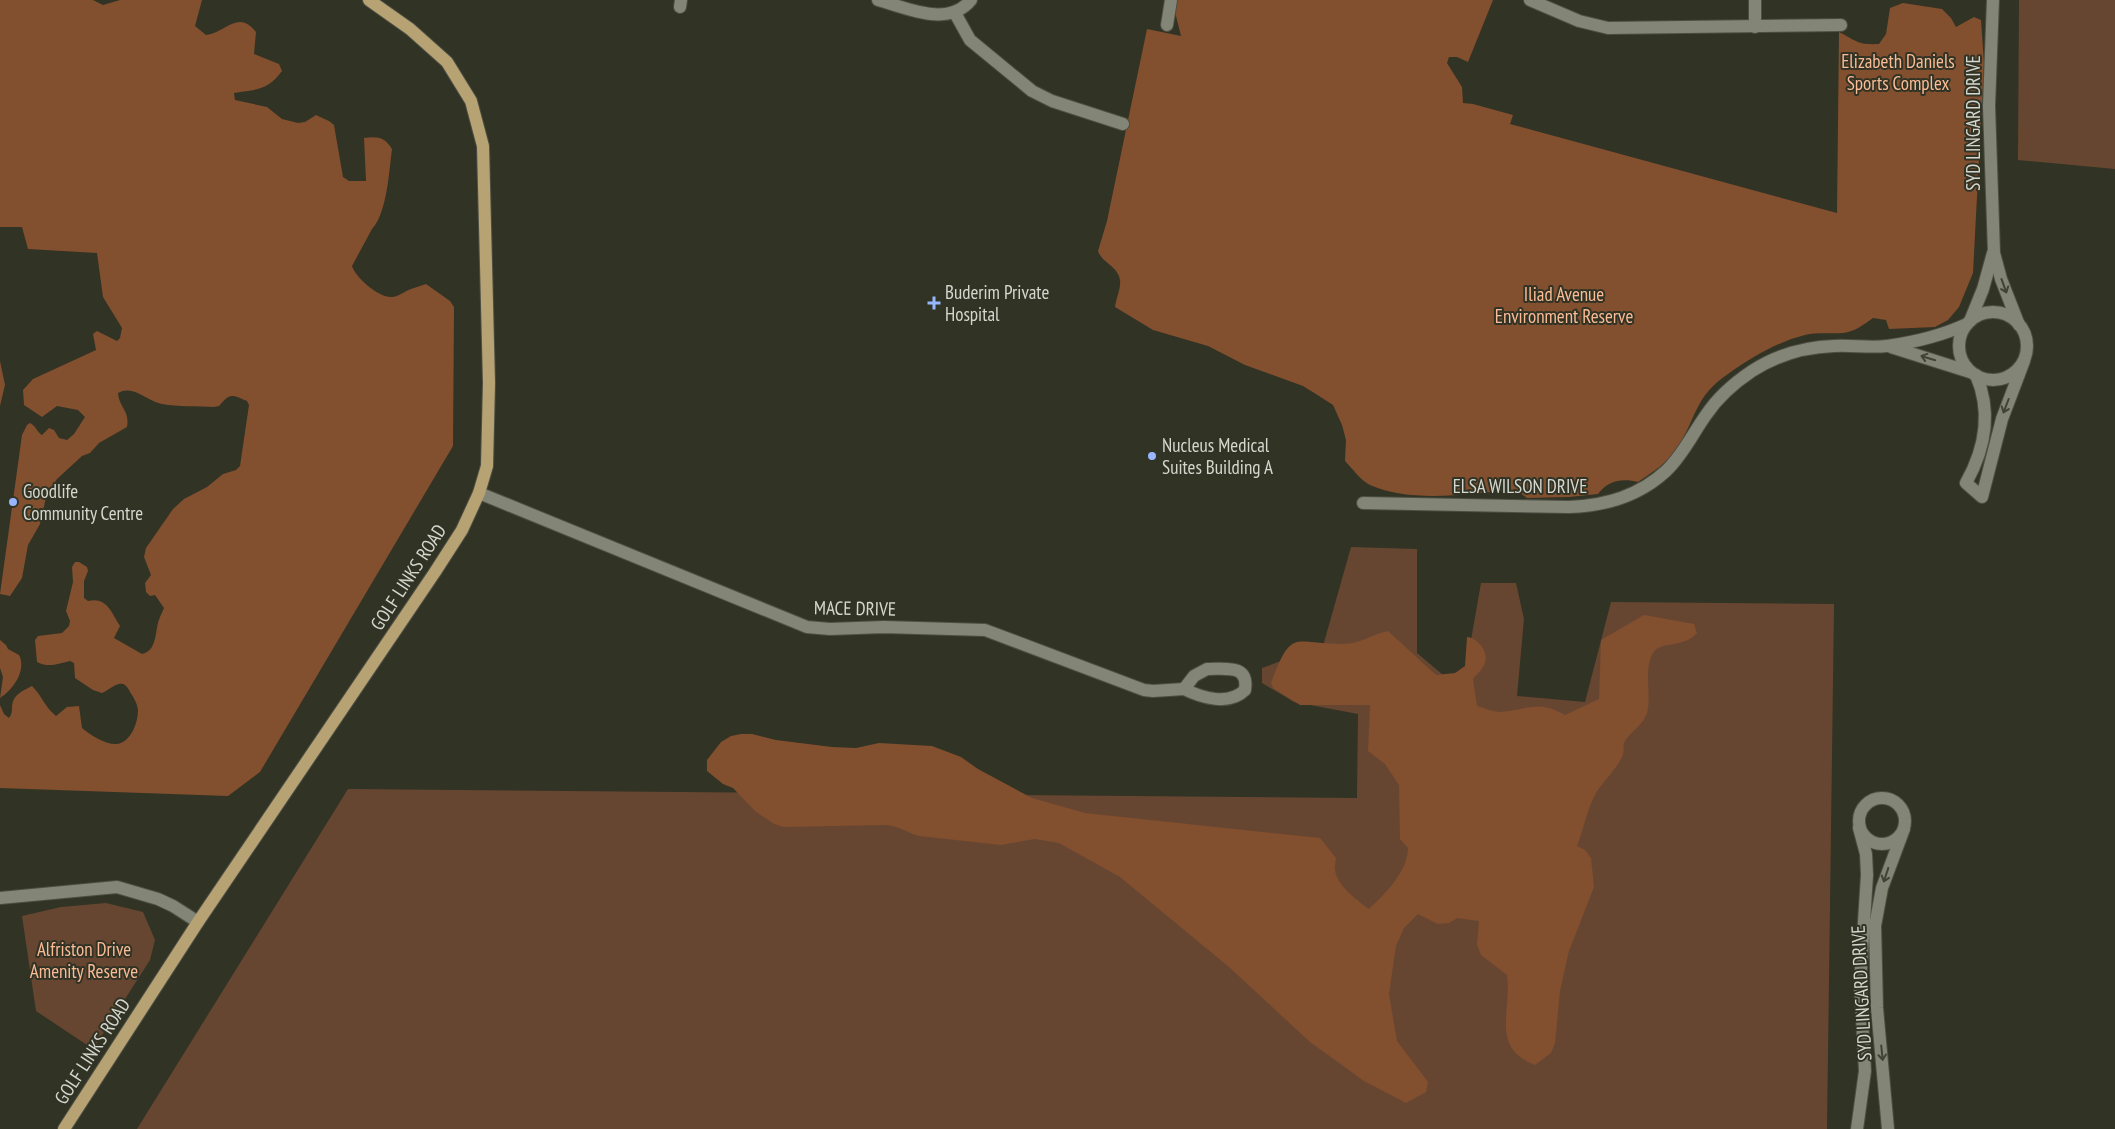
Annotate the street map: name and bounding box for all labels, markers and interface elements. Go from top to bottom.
park label: Elizabeth Daniels Sports Complex [1841,49,1955,95]
street label: SYD LINGARD DRIVE [1961,55,1985,191]
one-way arrow [2000,278,2009,294]
place label: Buderim Private Hospital [945,280,1049,326]
park label: Iliad Avenue Environment Reserve [1495,282,1633,328]
marker: Buderim Private Hospital [927,296,941,310]
one-way arrow [1921,353,1937,363]
one-way arrow [2001,398,2010,413]
place label: Nucleus Medical Suites Building A [1162,433,1273,479]
marker: Nucleus Medical Suites Building A [1146,450,1158,462]
street label: ELSA WILSON DRIVE [1453,474,1587,498]
place label: Goodlife Community Centre [23,479,143,525]
marker: Goodlife Community Centre [7,496,19,508]
street label: GOLF LINKS ROAD [365,520,451,634]
street label: MACE DRIVE [814,595,896,621]
one-way arrow [1881,866,1890,882]
street label: SYD LINGARD DRIVE [1845,925,1877,1061]
park label: Alfriston Drive Amenity Reserve [30,937,138,983]
street label: GOLF LINKS ROAD [49,994,135,1108]
one-way arrow [1877,1045,1887,1061]

